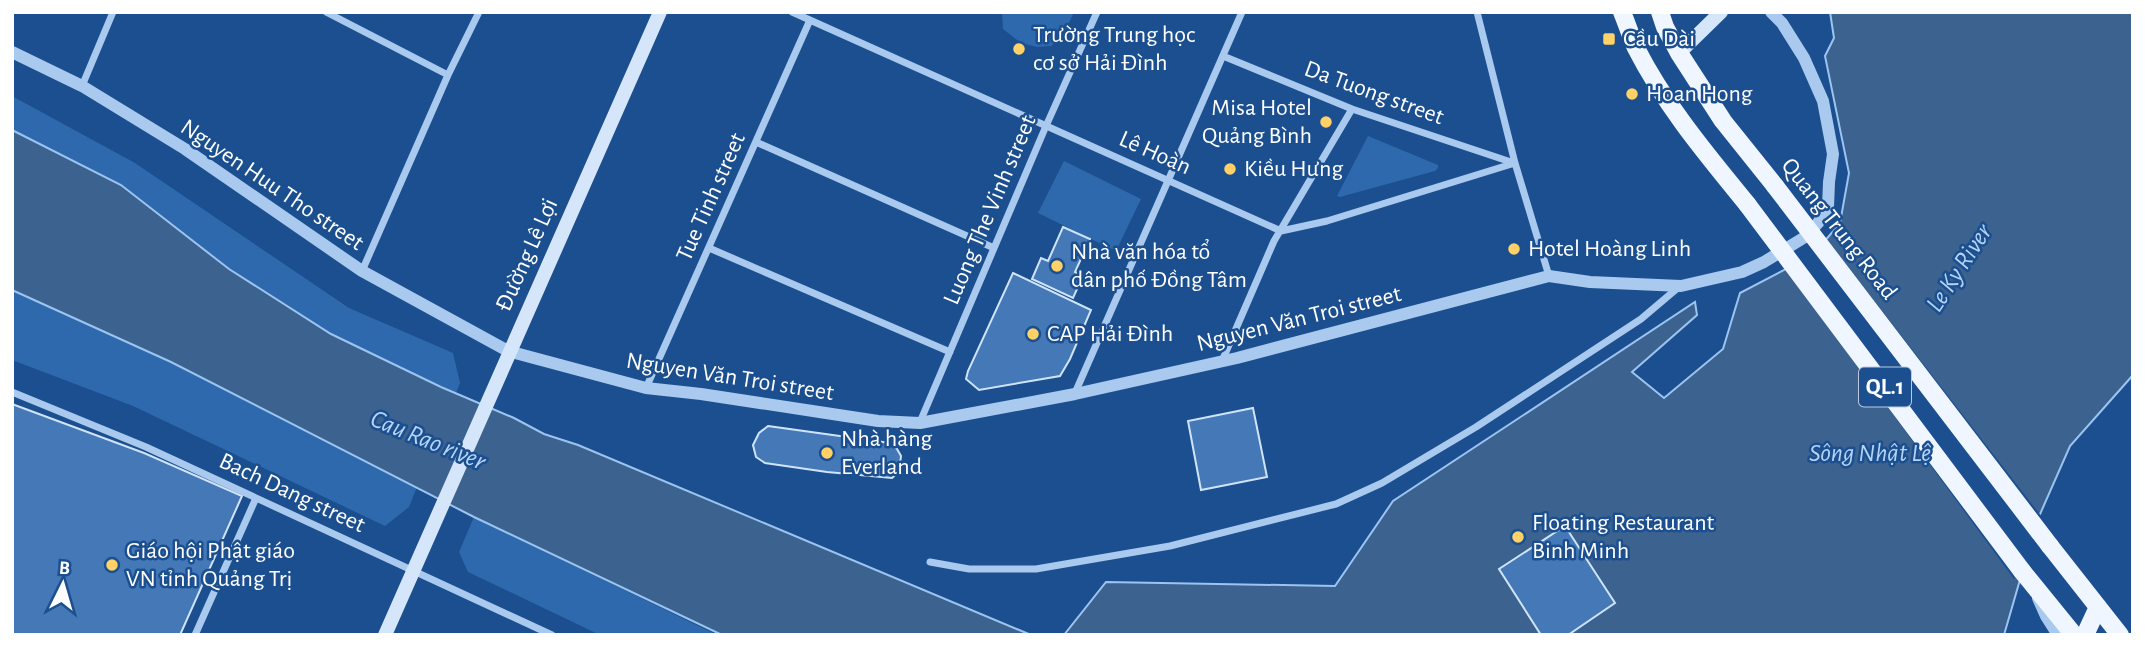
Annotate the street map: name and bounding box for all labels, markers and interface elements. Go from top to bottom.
place label: Trường Trung học cơ sở Hải Đình [1033,23,1195,75]
place label: Cầu Dài [1623,27,1695,51]
marker: Cầu Dài [1601,31,1617,47]
marker: Trường Trung học cơ sở Hải Đình [1011,41,1027,57]
street label: Da Tuong street [1301,57,1447,129]
place label: Hoan Hong [1646,82,1753,106]
marker: Hoan Hong [1624,86,1640,102]
place label: Misa Hotel Quảng Bình [1202,96,1312,148]
street label: Luong The Vinh street [939,112,1041,308]
marker: Misa Hotel Quảng Bình [1318,114,1334,130]
street label: Nguyen Huu Tho street [176,115,368,255]
street label: Lê Hoàn [1116,127,1194,179]
street label: Tue Tinh street [672,129,750,265]
street label: Quang Trung Road [1777,154,1901,304]
place label: Kiều Hưng [1244,157,1343,181]
marker: Kiều Hưng [1222,161,1238,177]
street label: Đường Lê Lợi [491,195,563,315]
water label: Le Ky River [1921,218,1998,317]
place label: Hotel Hoàng Linh [1528,237,1691,261]
place label: Nhà văn hóa tổ dân phố Đồng Tâm [1071,239,1247,292]
marker: Hotel Hoàng Linh [1506,241,1522,257]
marker: Nhà văn hóa tổ dân phố Đồng Tâm [1049,258,1065,274]
street label: Nguyen Văn Troi street [1194,282,1404,356]
place label: CAP Hải Đình [1047,322,1173,346]
marker: CAP Hải Đình [1025,326,1041,342]
street label: Nguyen Văn Troi street [625,349,836,405]
road number: QL.1 [1859,368,1911,406]
water label: Cau Rao river [367,405,491,475]
place label: Nhà hàng Everland [841,427,933,479]
water label: Sông Nhật Lệ [1809,440,1931,466]
marker: Nhà hàng Everland [819,445,835,461]
street label: Bach Dang street [215,449,369,537]
place label: Floating Restaurant Binh Minh [1532,511,1715,563]
marker: Floating Restaurant Binh Minh [1510,529,1526,545]
place label: Giáo hội Phật giáo VN tỉnh Quảng Trị [126,539,295,591]
north arrow [28,549,98,619]
marker: Giáo hội Phật giáo VN tỉnh Quảng Trị [104,557,120,573]
text: B [58,559,71,579]

